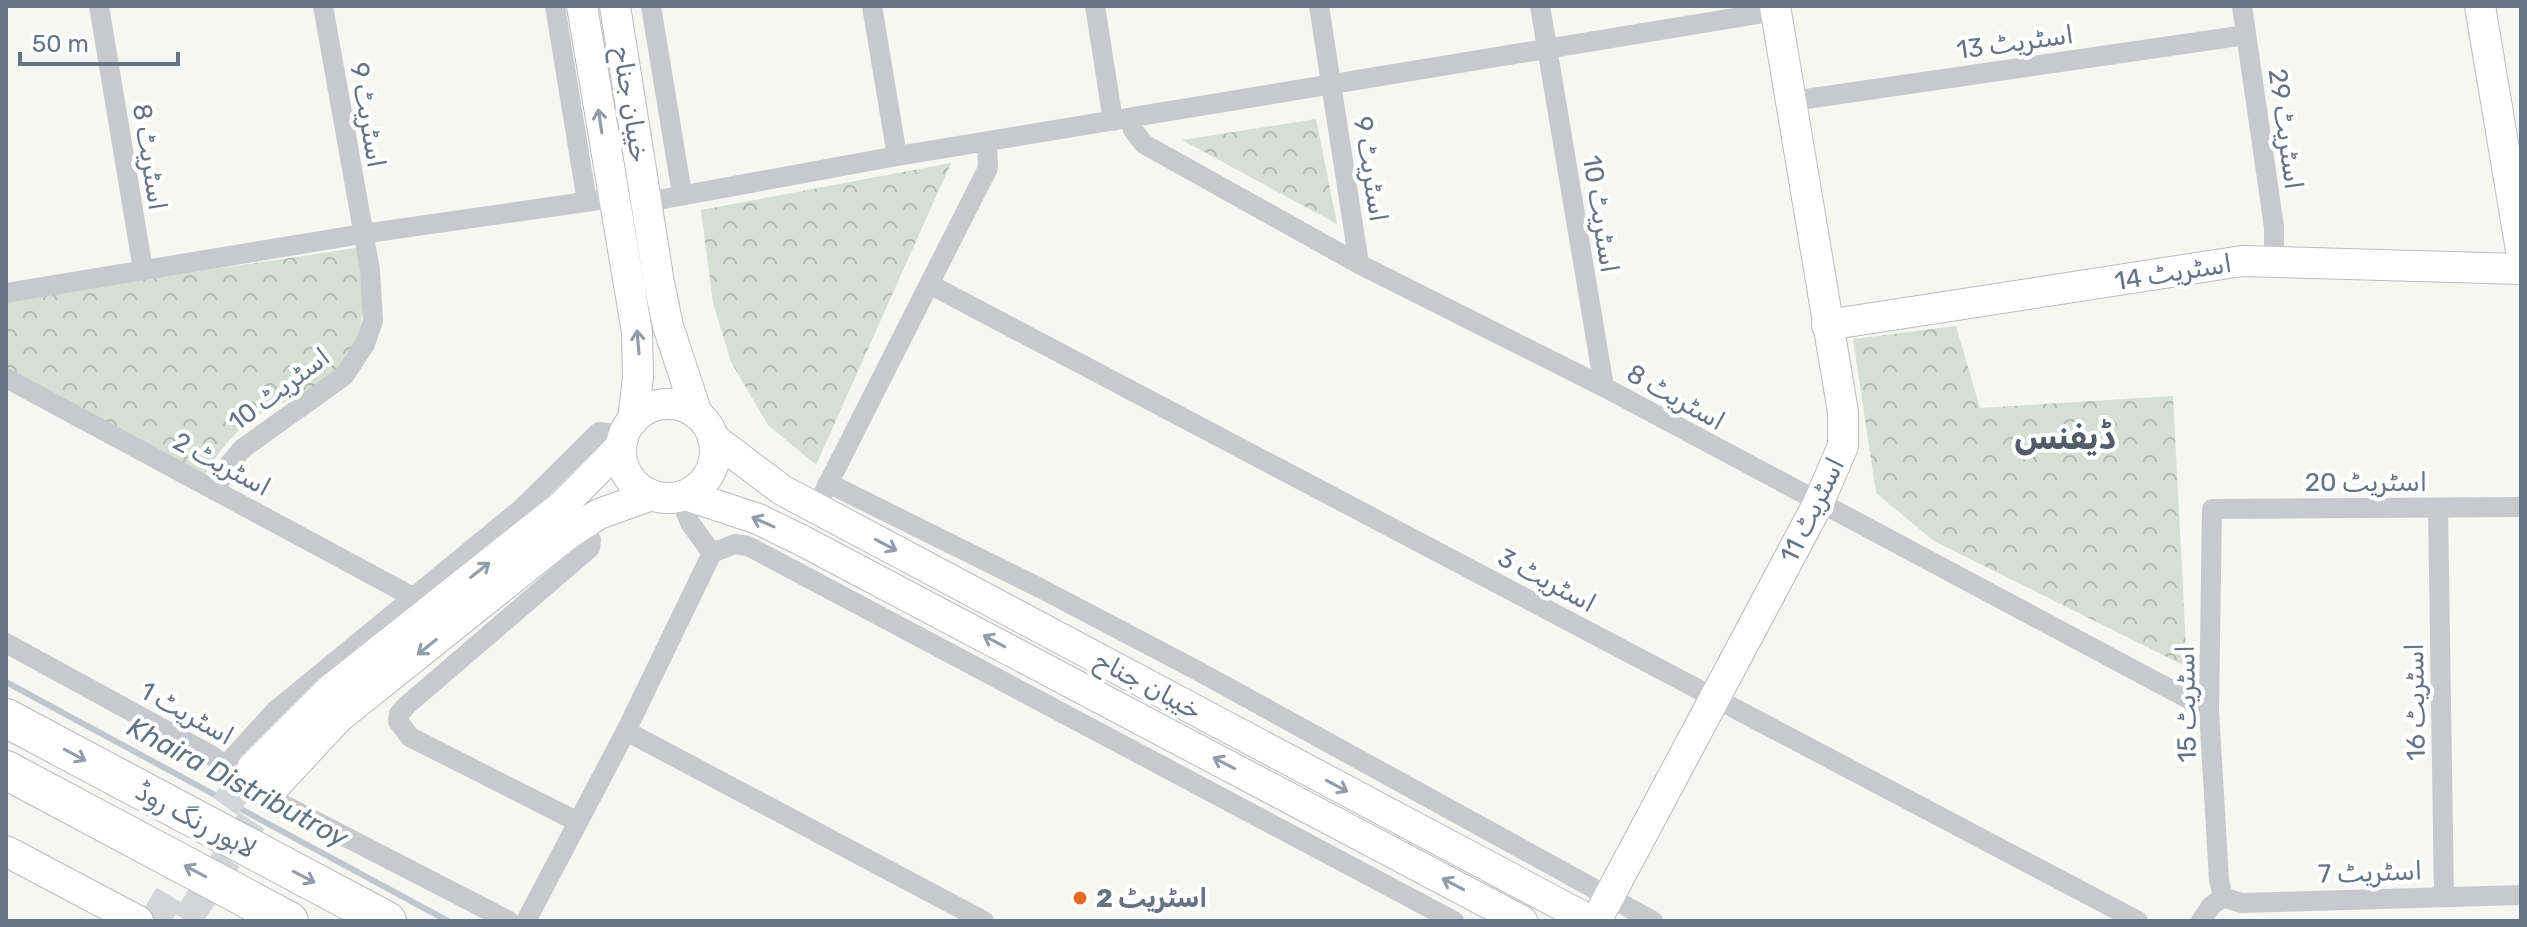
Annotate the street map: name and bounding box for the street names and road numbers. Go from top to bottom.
street label: اسٹریٹ 13 [1955,19,2076,66]
street label: خیبان جناح [604,44,655,165]
street label: اسٹریٹ 9 [343,60,392,170]
street label: اسٹریٹ 29 [2262,67,2309,191]
street label: اسٹریٹ 8 [126,102,173,213]
street label: اسٹریٹ 9 [1347,114,1394,224]
street label: اسٹریٹ 10 [1576,153,1625,275]
street label: اسٹریٹ 14 [2112,248,2234,297]
street label: اسٹریٹ 10 [223,341,336,437]
street label: اسٹریٹ 8 [1621,358,1730,437]
street label: اسٹریٹ 2 [168,426,276,503]
street label: اسٹریٹ 11 [1774,453,1851,568]
street label: اسٹریٹ 20 [2305,467,2427,498]
street label: اسٹریٹ 3 [1492,542,1601,619]
street label: اسٹریٹ 16 [2399,643,2432,761]
street label: خیبان جناح [1088,644,1207,728]
street label: اسٹریٹ 15 [2170,645,2203,763]
street label: اسٹریٹ 1 [135,675,239,752]
street label: لاہور رنگ روڈ [130,776,261,865]
street label: اسٹریٹ 7 [2317,855,2423,890]

